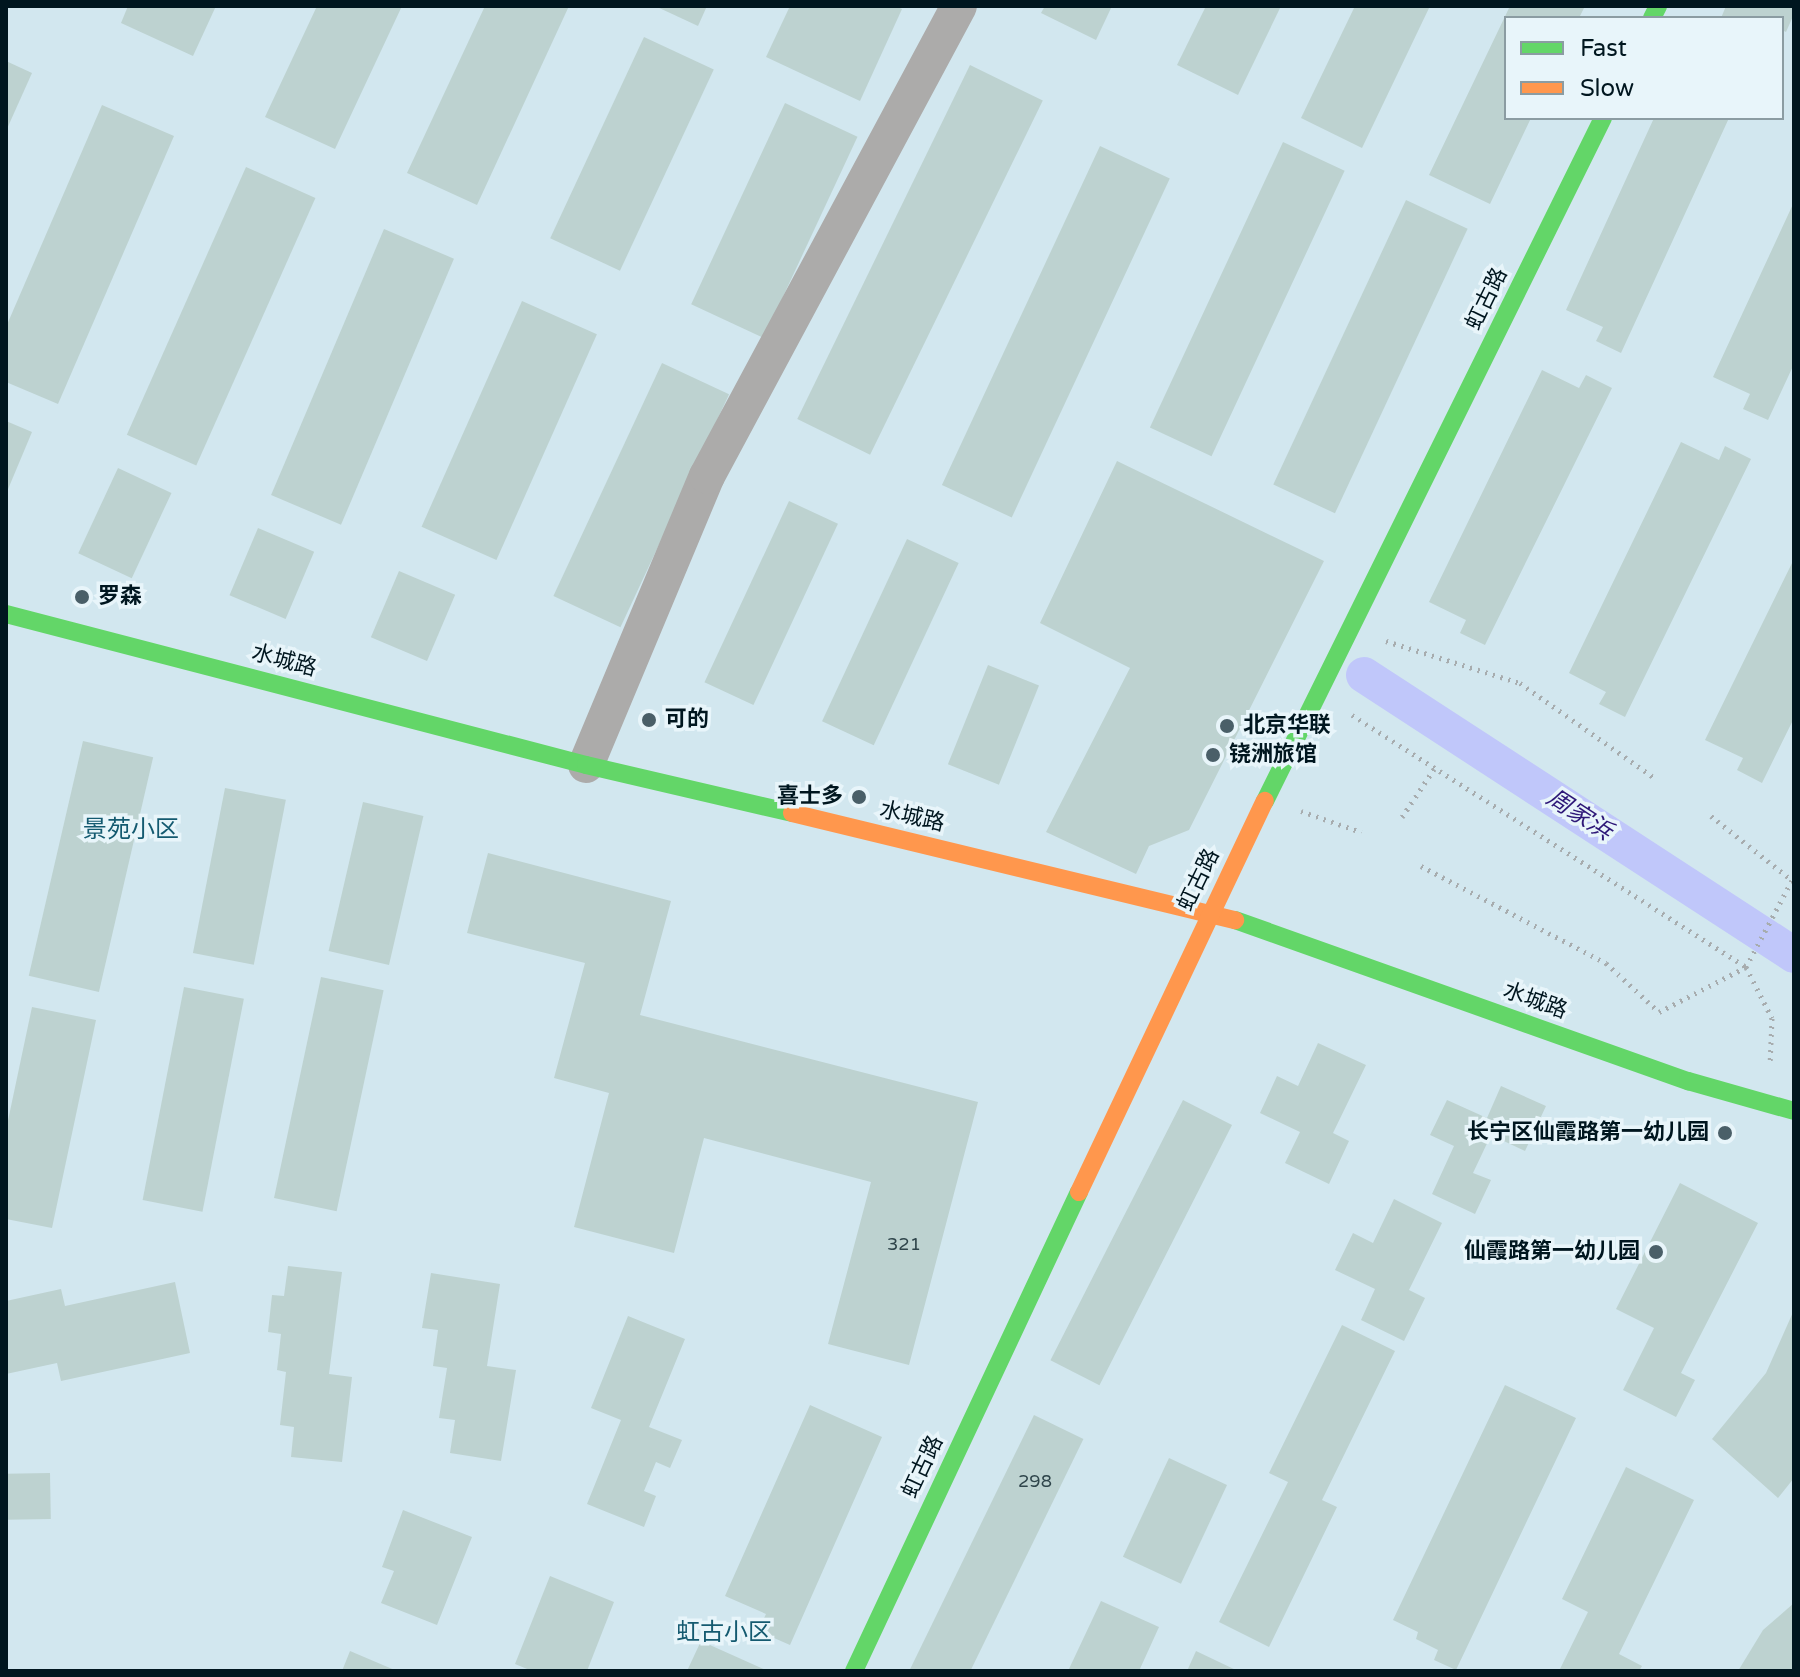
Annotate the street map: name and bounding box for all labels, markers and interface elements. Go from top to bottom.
legend [1504,16,1784,120]
text: Fast [1580,34,1627,63]
text: Slow [1580,74,1634,103]
street label: 虹古路 [1461,264,1513,334]
place label: 罗森 [98,584,142,610]
marker: 罗森 [73,588,91,606]
street label: 水城路 [249,640,319,682]
place label: 可的 [665,707,709,733]
marker: 可的 [640,711,658,729]
place label: 北京华联 [1243,713,1331,739]
marker: 北京华联 [1218,717,1236,735]
place label: 铙洲旅馆 [1229,742,1317,768]
marker: 铙洲旅馆 [1204,746,1222,764]
water label: 周家浜 [1541,783,1617,847]
place label: 喜士多 [777,784,843,810]
marker: 喜士多 [850,788,868,806]
street label: 水城路 [877,797,947,837]
district label: 景苑小区 [83,816,179,844]
street label: 虹古路 [1173,845,1225,915]
street label: 水城路 [1499,977,1571,1025]
place label: 长宁区仙霞路第一幼儿园 [1467,1120,1709,1146]
marker: 长宁区仙霞路第一幼儿园 [1716,1124,1734,1142]
house number: 321 [887,1233,921,1255]
place label: 仙霞路第一幼儿园 [1464,1239,1640,1265]
marker: 仙霞路第一幼儿园 [1647,1243,1665,1261]
street label: 虹古路 [897,1432,949,1502]
house number: 298 [1018,1470,1052,1492]
district label: 虹古小区 [676,1619,772,1647]

